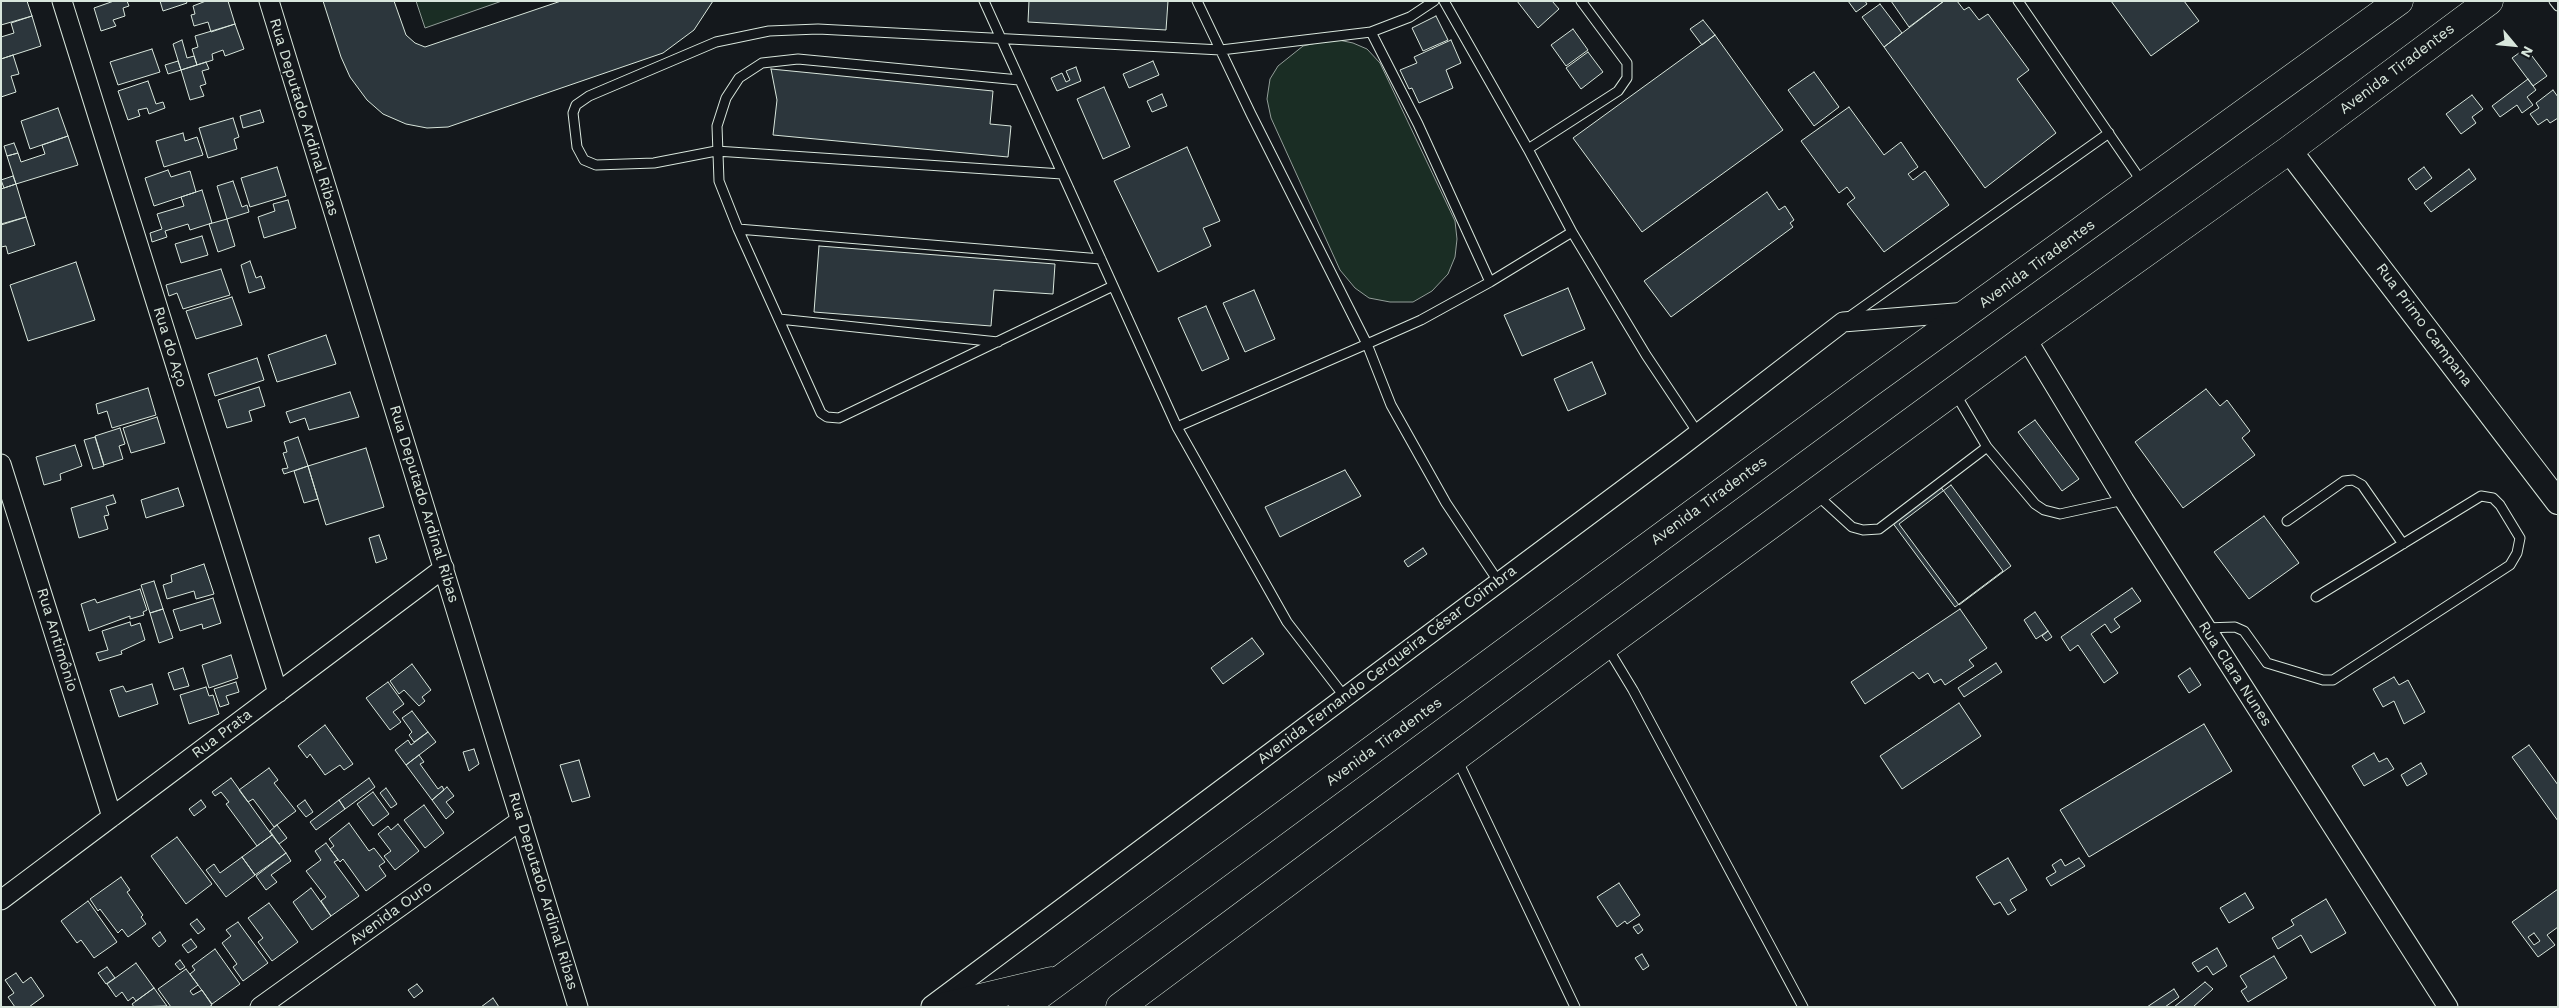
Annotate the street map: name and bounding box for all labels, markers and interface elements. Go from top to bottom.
street label: Rua Deputado Ardinal Ribas [265,16,343,218]
street label: Avenida Tiradentes [2336,20,2458,118]
north arrow [2489,20,2539,70]
text: N [2518,44,2537,60]
street label: Avenida Tiradentes [1975,216,2099,312]
street label: Rua Primo Campana [2372,260,2476,390]
street label: Rua do Aço [149,305,191,389]
street label: Rua Deputado Ardinal Ribas [385,403,463,605]
street label: Avenida Tiradentes [1647,453,1771,549]
street label: Avenida Fernando Cerqueira César Coimbra [1254,562,1520,768]
street label: Rua Antimônio [33,586,81,694]
street label: Rua Clara Nunes [2194,618,2276,730]
street label: Avenida Tiradentes [1322,694,1446,790]
street label: Rua Prata [188,706,256,762]
street label: Rua Deputado Ardinal Ribas [504,790,582,992]
street label: Avenida Ouro [346,877,436,949]

